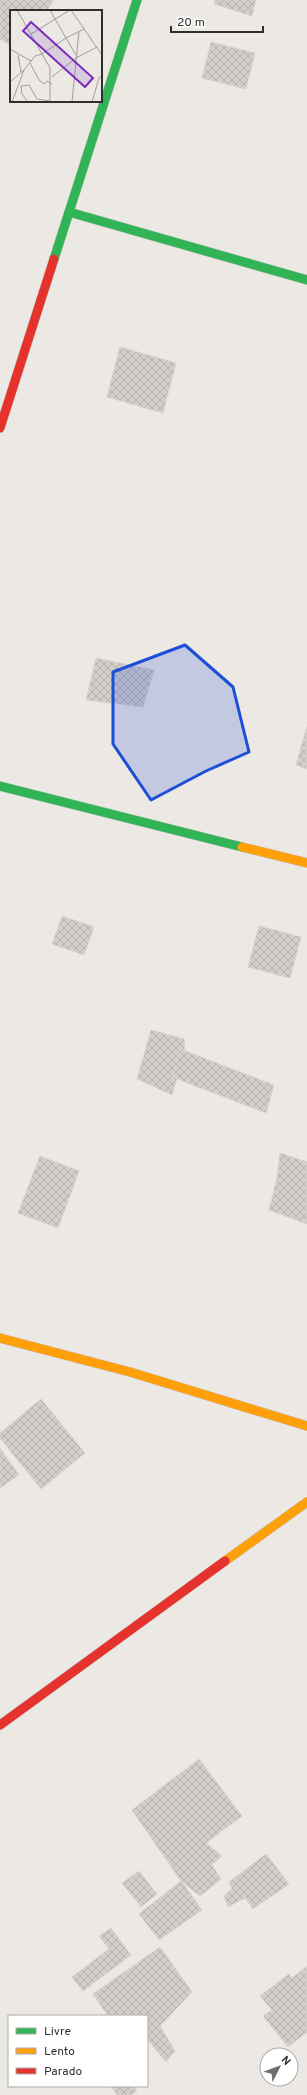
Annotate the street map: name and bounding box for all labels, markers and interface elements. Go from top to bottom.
scale bar [171,8,263,34]
inset map [10,10,102,102]
text: 20 m [177,15,205,31]
legend [8,2015,148,2087]
text: Livre [44,2024,71,2040]
text: Lento [44,2044,75,2060]
north arrow [259,2047,299,2087]
text: N [278,2053,294,2069]
text: Parado [44,2064,82,2080]

